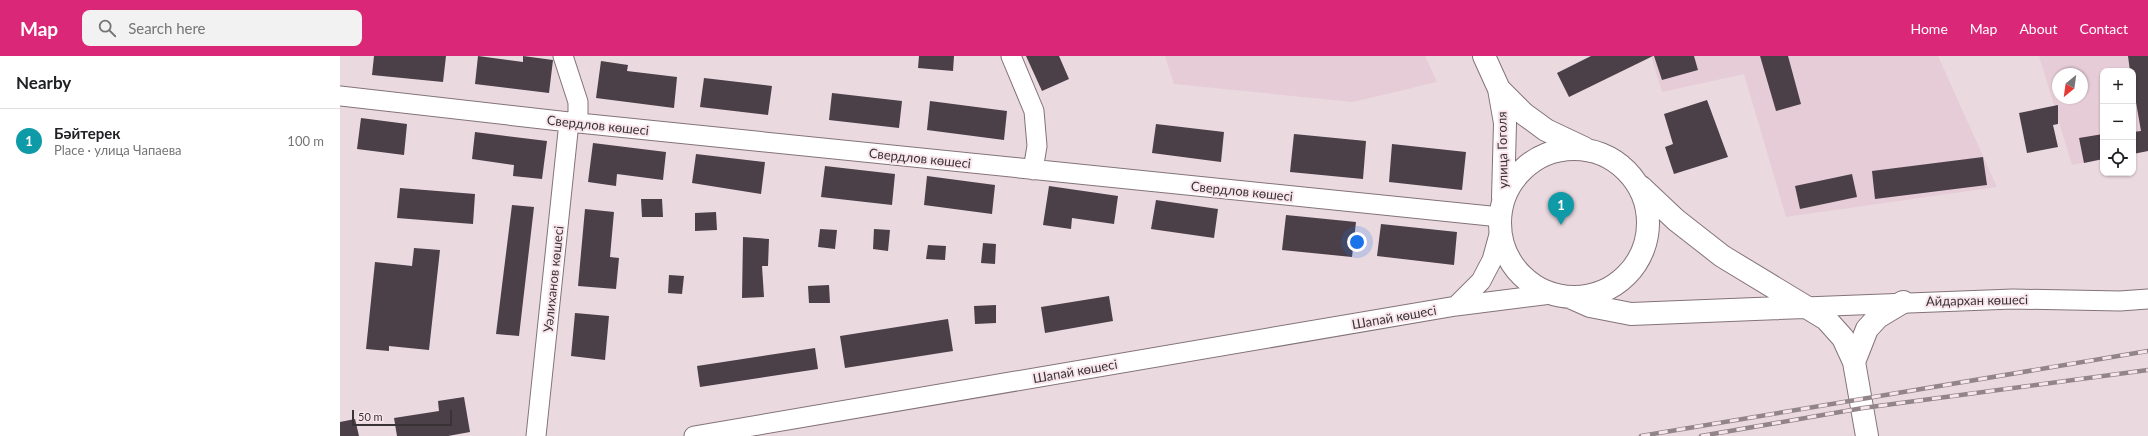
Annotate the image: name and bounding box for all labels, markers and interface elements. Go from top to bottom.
search box [82,10,362,46]
text: Map [20,17,58,40]
icon: search [96,17,118,39]
text: Search here [128,19,206,37]
text: Home [1910,20,1948,37]
text: Map [1970,20,1997,37]
text: About [2019,20,2057,37]
text: Contact [2079,20,2128,37]
north arrow [2052,68,2088,104]
map controls [2100,68,2136,176]
button: + [2100,68,2136,104]
text: Nearby [16,72,71,93]
button: − [2100,104,2136,140]
street label: улица Гоголя [1493,111,1511,189]
street label: Свердлов көшесі [546,112,650,138]
text: Бәйтерек [54,124,120,142]
text: 1 [25,133,33,149]
text: 100 m [287,133,324,149]
button: locate [2100,140,2136,176]
text: Place · улица Чапаева [54,142,182,158]
street label: Свердлов көшесі [868,145,972,171]
street label: Свердлов көшесі [1190,178,1294,204]
pin: 1 [1548,192,1574,225]
street label: Уәлиханов көшесі [539,225,567,333]
your location [1347,232,1367,252]
street label: Айдархан көшесі [1926,291,2028,309]
street label: Шапай көшесі [1350,302,1438,332]
street label: Шапай көшесі [1031,356,1119,386]
scale bar [352,408,452,427]
text: 50 m [358,410,383,423]

